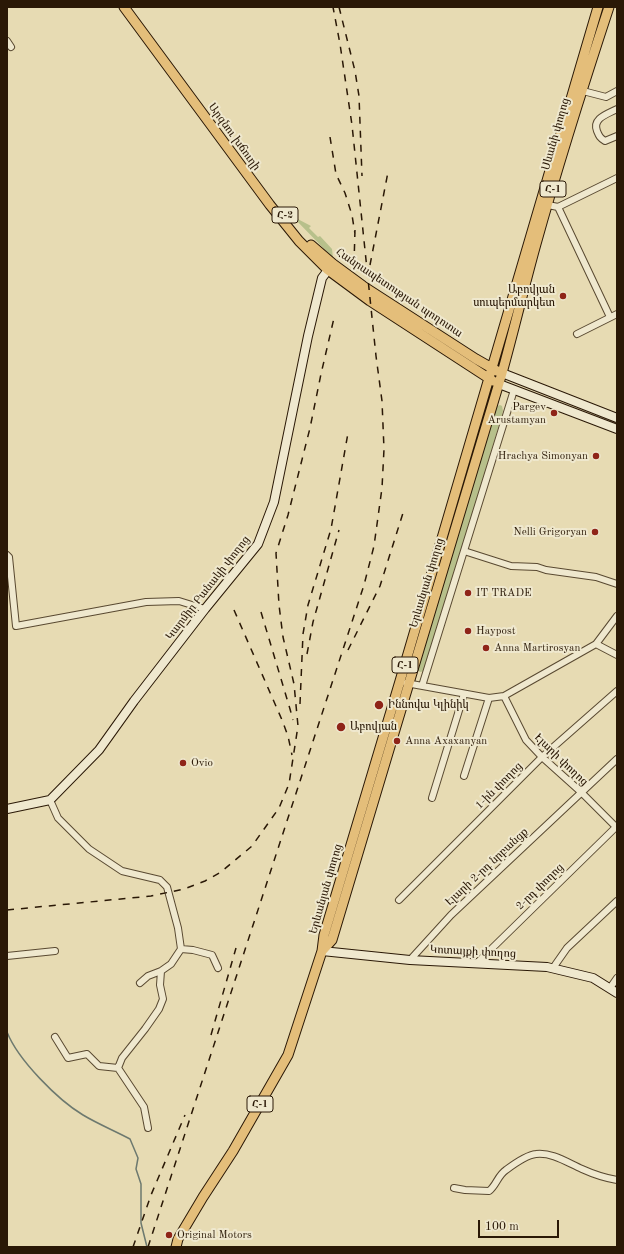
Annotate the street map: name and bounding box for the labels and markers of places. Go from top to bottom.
place label: Աբովյան սուպերմարկետ [473,283,555,309]
marker: Աբովյան սուպերմարկետ [558,291,568,301]
place label: Pargev Arustamyan [488,400,546,426]
marker: Pargev Arustamyan [549,408,559,418]
place label: Hrachya Simonyan [498,449,588,463]
marker: Hrachya Simonyan [591,451,601,461]
place label: Nelli Grigoryan [513,525,587,539]
marker: Nelli Grigoryan [590,527,600,537]
place label: IT TRADE [476,586,532,600]
marker: IT TRADE [463,588,473,598]
place label: Haypost [476,624,516,638]
marker: Haypost [463,626,473,636]
place label: Anna Martirosyan [494,641,580,655]
marker: Anna Martirosyan [481,643,491,653]
place label: Իննովա Կլինիկ [388,698,469,712]
marker: Իննովա Կլինիկ [373,699,385,711]
place label: Աբովյան [350,720,397,734]
marker: Աբովյան [335,721,347,733]
place label: Anna Axaxanyan [405,734,487,748]
marker: Anna Axaxanyan [392,736,402,746]
place label: Ovio [191,756,213,770]
marker: Ovio [178,758,188,768]
place label: Original Motors [177,1228,252,1242]
marker: Original Motors [164,1230,174,1240]

